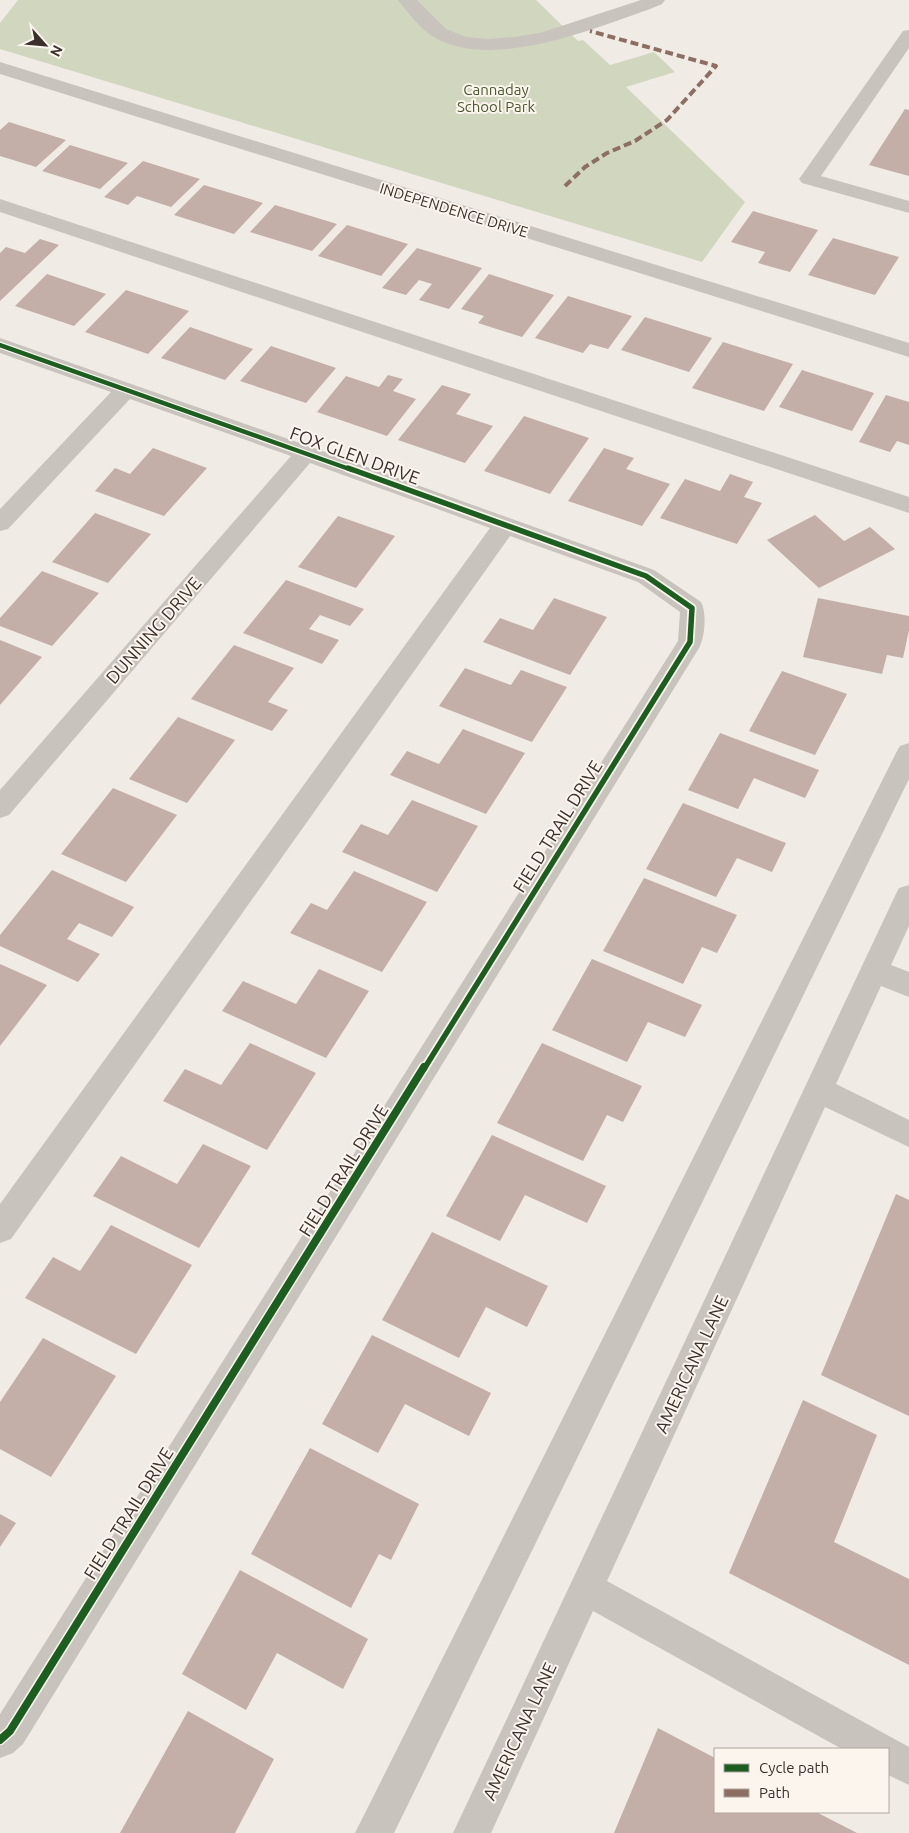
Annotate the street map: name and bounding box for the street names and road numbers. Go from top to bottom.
street label: INDEPENDENCE DRIVE [378,179,530,241]
street label: FOX GLEN DRIVE [287,422,423,488]
street label: DUNNING DRIVE [101,573,205,687]
street label: FIELD TRAIL DRIVE [508,756,606,896]
street label: FIELD TRAIL DRIVE [294,1100,392,1240]
street label: AMERICANA LANE [650,1292,732,1436]
street label: FIELD TRAIL DRIVE [79,1443,177,1583]
street label: AMERICANA LANE [478,1659,560,1803]

